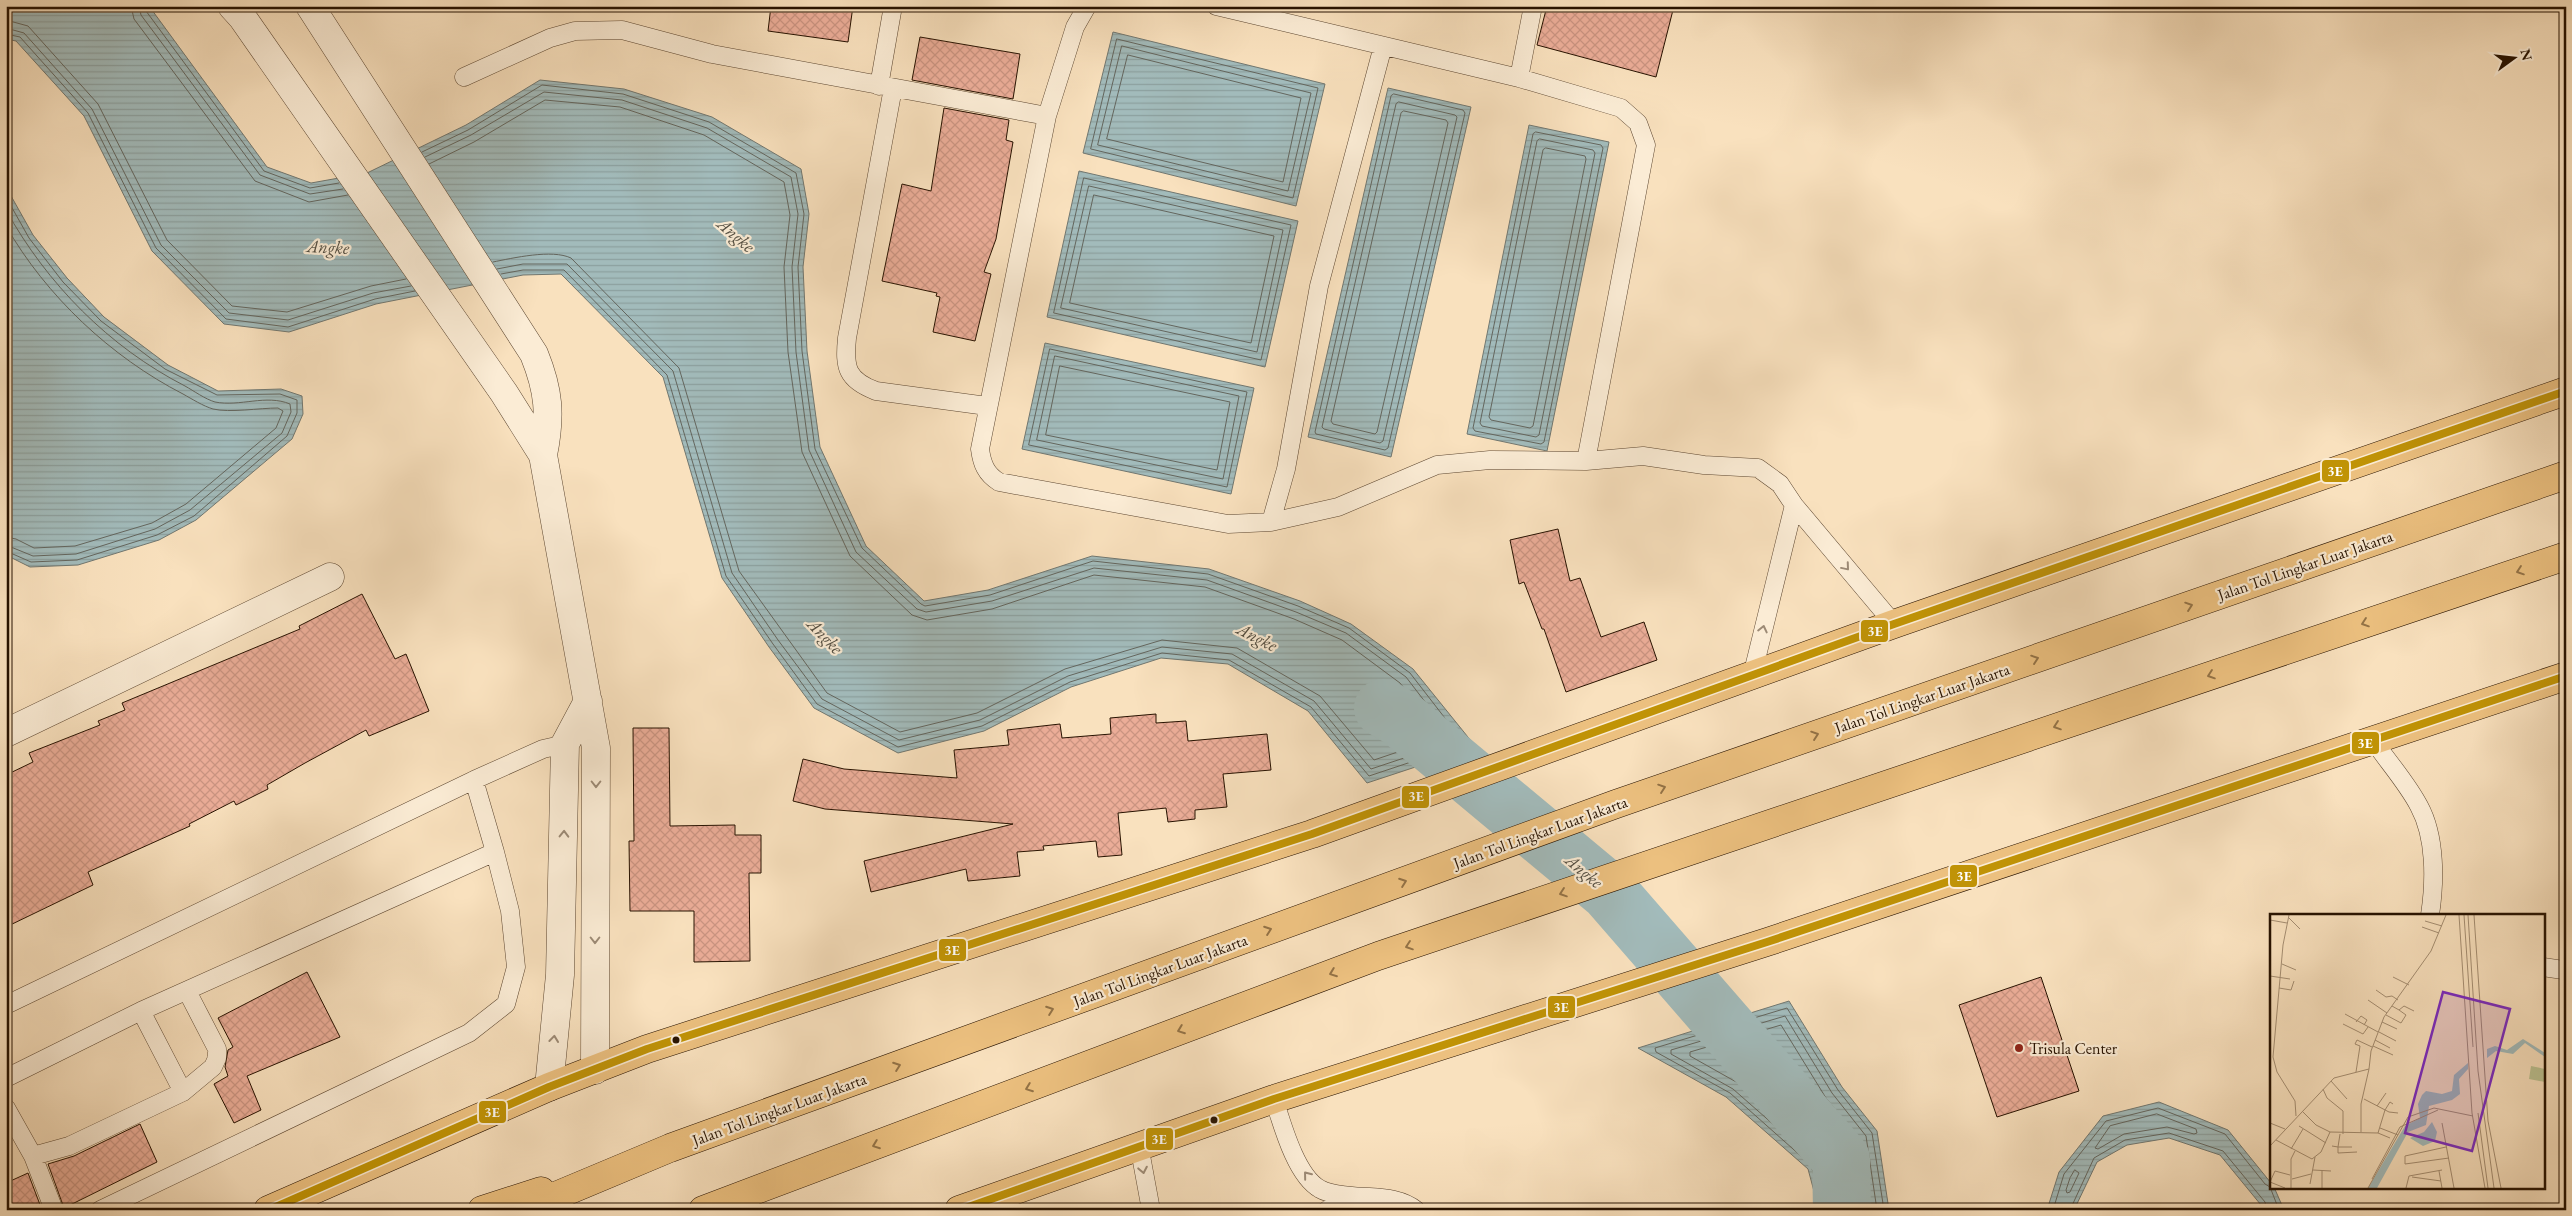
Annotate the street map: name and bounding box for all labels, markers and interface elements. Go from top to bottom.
north arrow [2490,32,2540,82]
text: N [2516,47,2537,63]
water label: Angke [711,211,760,259]
water label: Angke [304,234,351,260]
line badge: 3E [2321,459,2350,483]
text: 3E [2327,462,2343,480]
street label: Jalan Tol Lingkar Luar Jakarta [2213,525,2396,606]
one-way arrow [1841,561,1849,570]
one-way arrow [2516,566,2524,576]
one-way arrow [2184,601,2192,611]
water label: Angke [800,611,849,660]
water label: Angke [1231,616,1282,658]
one-way arrow [2362,617,2370,627]
line badge: 3E [1860,619,1889,643]
text: 3E [1867,622,1883,640]
one-way arrow [1757,624,1768,633]
one-way arrow [2030,655,2039,665]
street label: Jalan Tol Lingkar Luar Jakarta [1830,658,2013,739]
one-way arrow [2208,669,2216,679]
one-way arrow [2054,721,2062,731]
one-way arrow [1811,731,1819,741]
line badge: 3E [2351,731,2380,755]
text: 3E [2357,734,2373,752]
one-way arrow [591,780,601,788]
one-way arrow [1657,784,1666,794]
line badge: 3E [1401,785,1430,809]
text: 3E [1408,787,1424,805]
street label: Jalan Tol Lingkar Luar Jakarta [1448,791,1631,874]
one-way arrow [559,830,569,838]
water label: Angke [1559,847,1609,894]
line badge: 3E [1949,864,1978,888]
text: 3E [1956,867,1972,885]
one-way arrow [1398,878,1406,888]
one-way arrow [1559,887,1567,897]
inset map [2270,914,2544,1188]
one-way arrow [1263,926,1272,936]
street label: Jalan Tol Lingkar Luar Jakarta [1068,929,1251,1012]
one-way arrow [590,936,600,944]
line badge: 3E [938,938,967,962]
one-way arrow [1405,940,1414,950]
text: 3E [944,941,960,959]
one-way arrow [1329,967,1338,977]
line badge: 3E [1547,995,1576,1019]
text: 3E [1553,998,1569,1016]
one-way arrow [1045,1006,1054,1016]
one-way arrow [1177,1024,1185,1034]
one-way arrow [548,1035,559,1043]
unlabelled marker [671,1035,681,1045]
place label: Trisula Center [2029,1038,2118,1059]
marker: Trisula Center [2013,1042,2025,1054]
one-way arrow [892,1062,901,1072]
street label: Jalan Tol Lingkar Luar Jakarta [687,1068,870,1151]
one-way arrow [1025,1082,1033,1092]
line badge: 3E [478,1100,507,1124]
text: 3E [484,1103,500,1121]
unlabelled marker [1209,1115,1219,1125]
line badge: 3E [1145,1127,1174,1151]
text: 3E [1151,1130,1167,1148]
one-way arrow [873,1139,881,1149]
one-way arrow [1138,1165,1148,1174]
one-way arrow [1304,1171,1313,1181]

